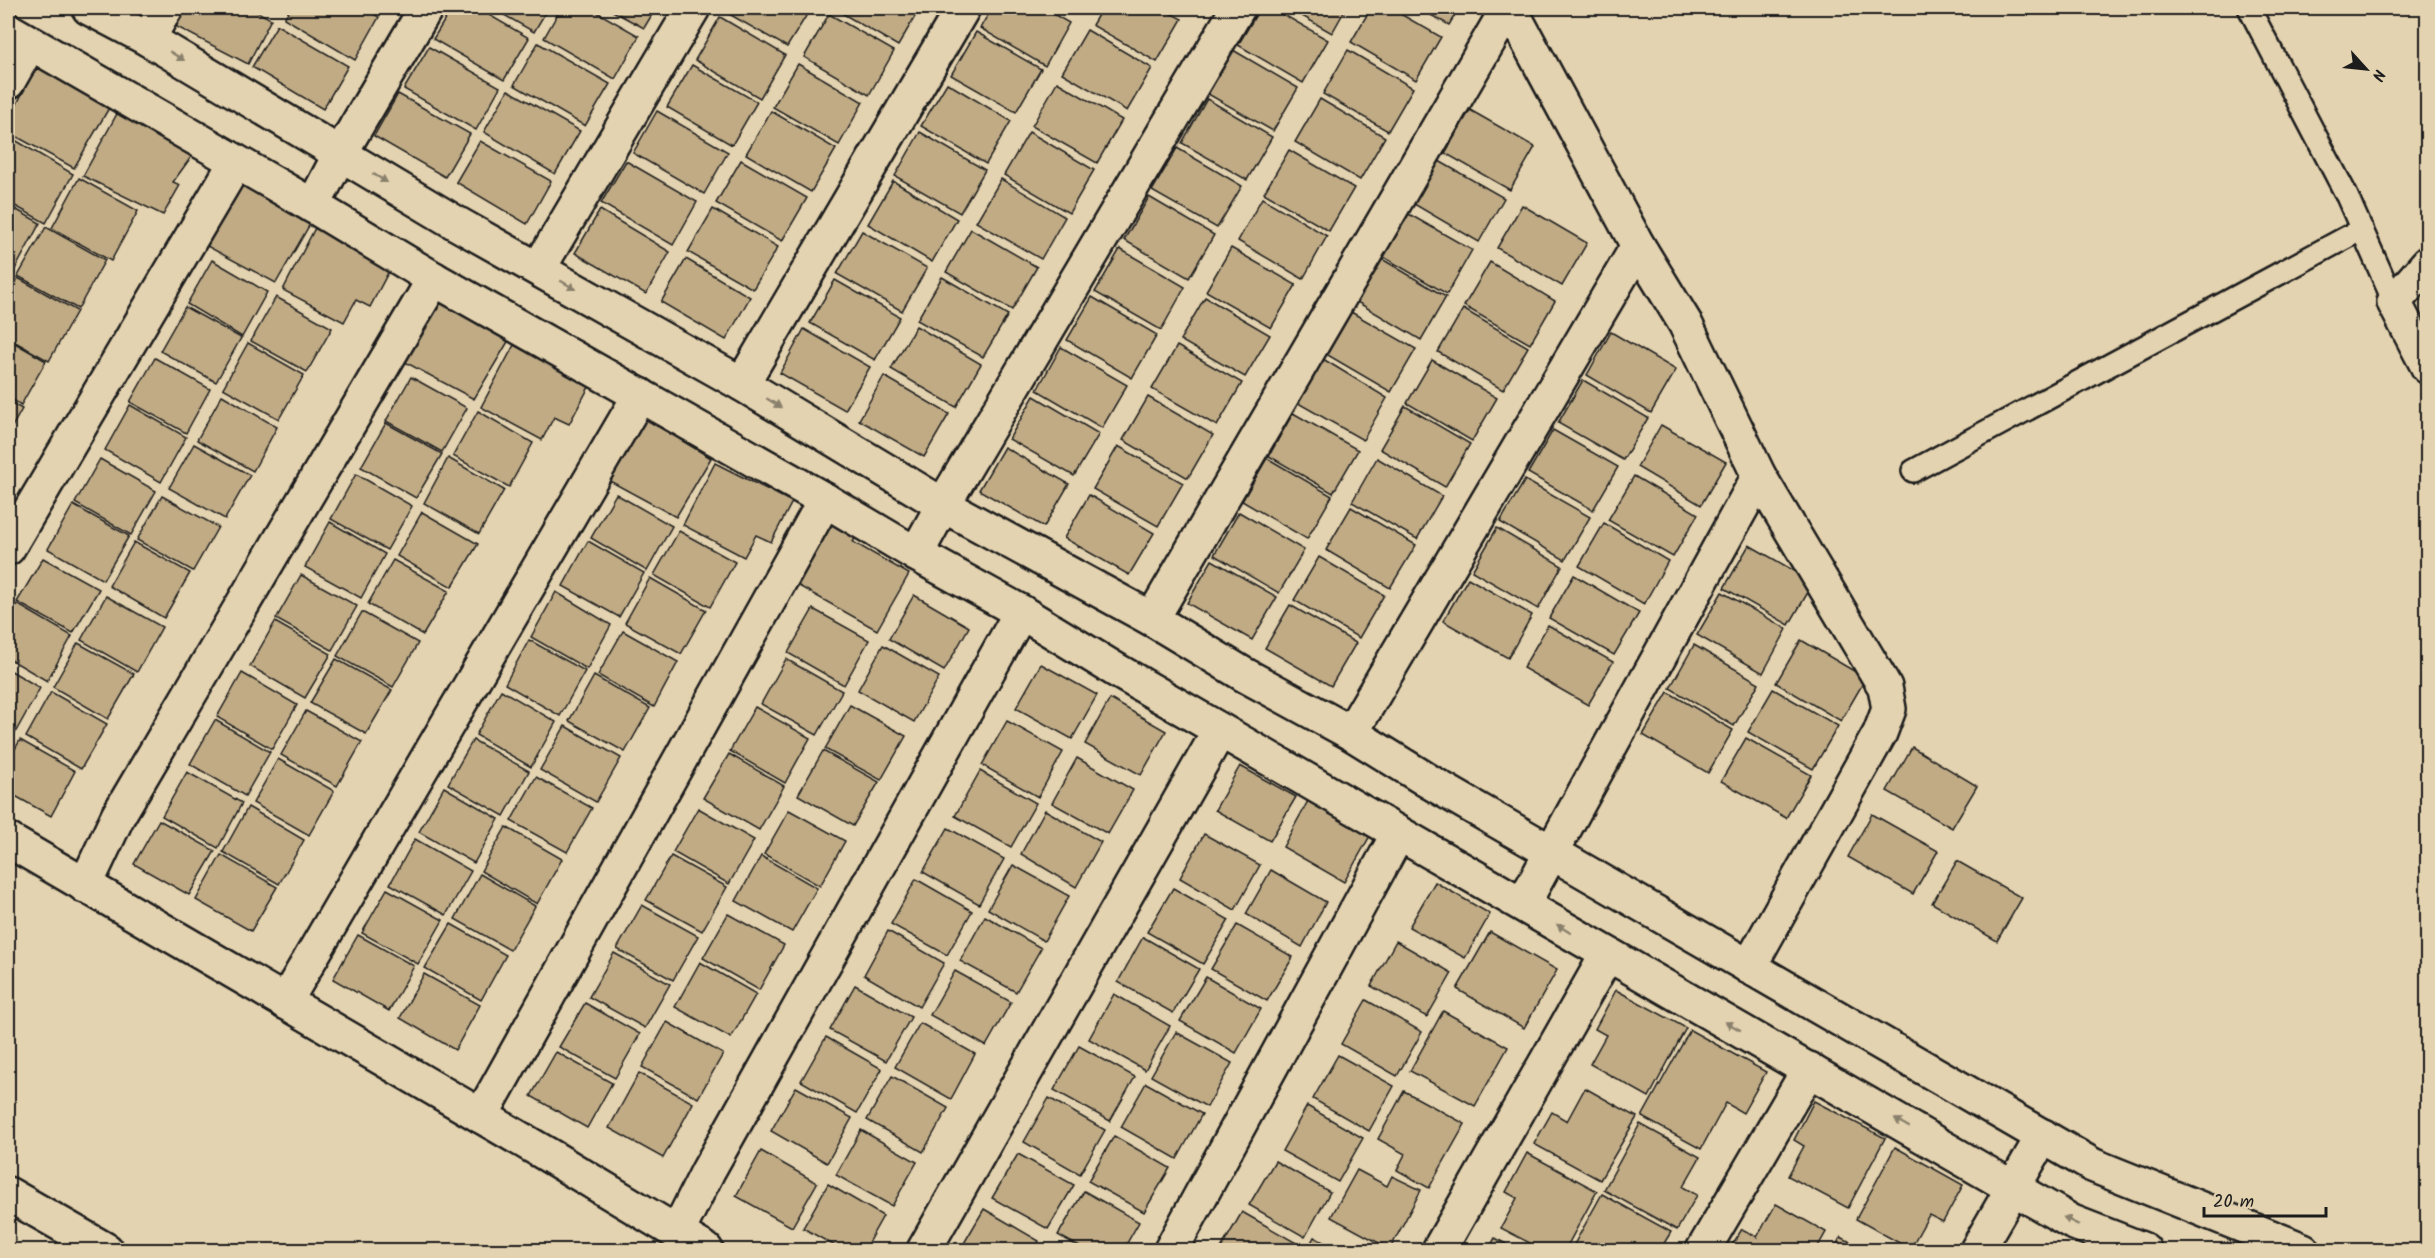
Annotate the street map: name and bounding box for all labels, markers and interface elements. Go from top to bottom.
north arrow [2336,39,2396,99]
one-way arrow [169,51,185,62]
text: N [2365,65,2391,85]
one-way arrow [372,173,388,184]
one-way arrow [560,280,577,290]
one-way arrow [765,398,782,409]
one-way arrow [1556,923,1572,934]
one-way arrow [1724,1021,1741,1031]
one-way arrow [1893,1118,1910,1128]
scale bar [2204,1180,2326,1218]
text: 20 m [2213,1188,2254,1217]
one-way arrow [2062,1216,2080,1226]

